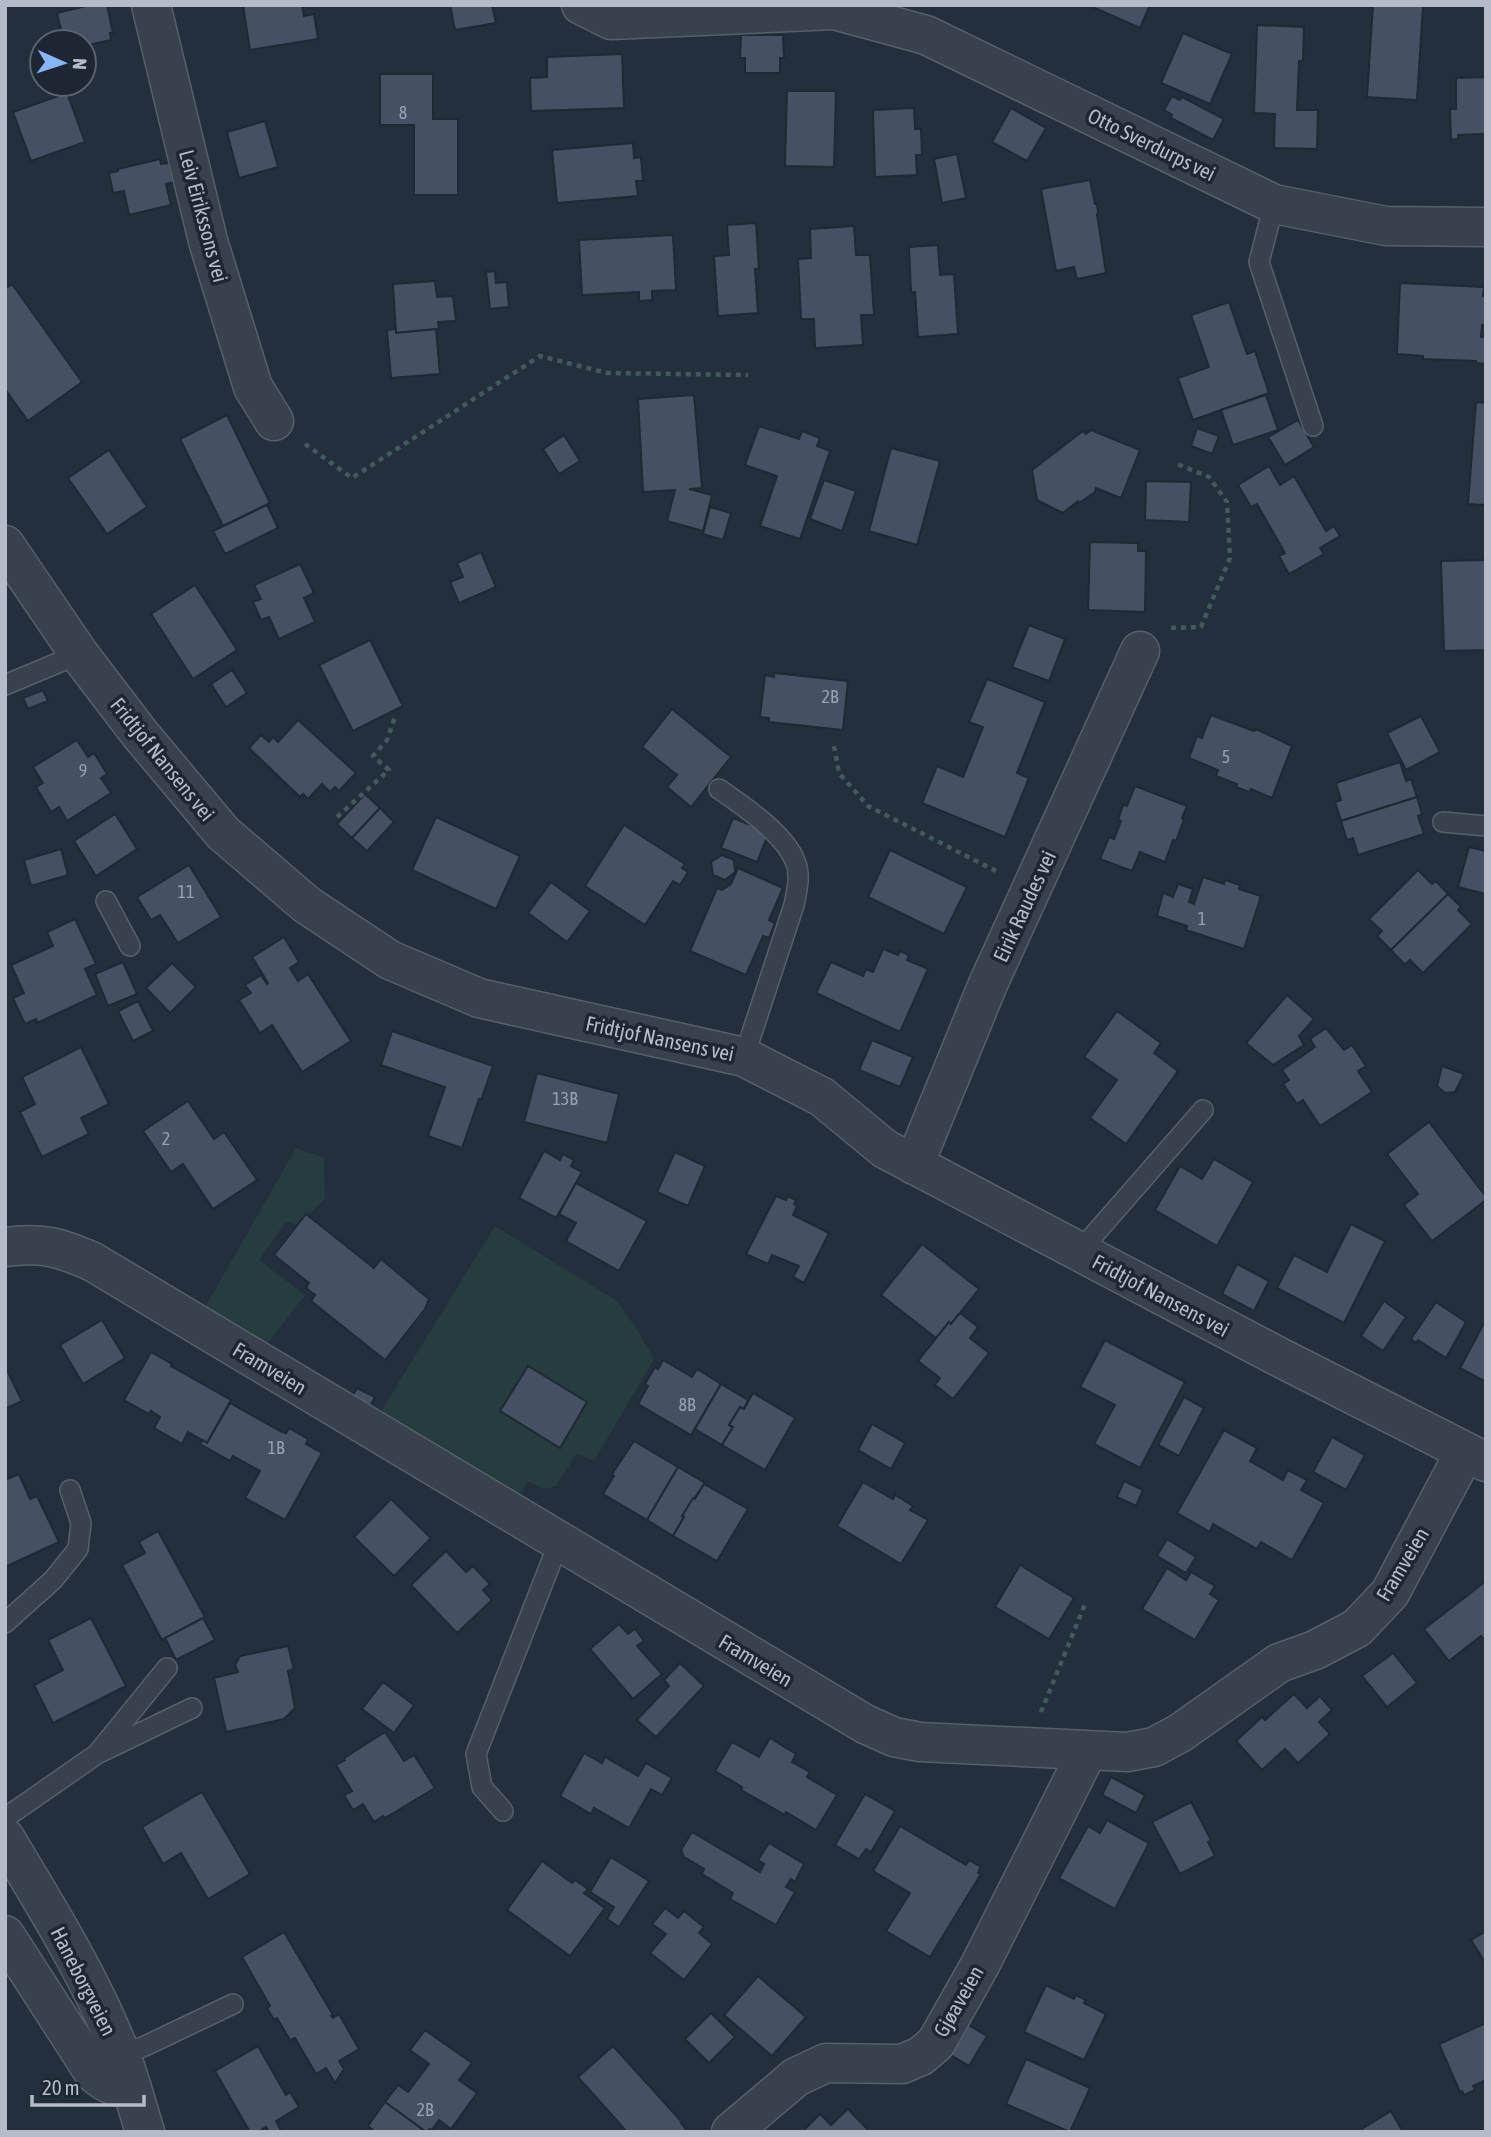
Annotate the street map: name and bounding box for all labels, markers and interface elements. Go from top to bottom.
north arrow [28,28,98,98]
text: N [69,58,91,70]
house number: 8 [399,102,407,123]
street label: Otto Sverdurps vei [1084,103,1220,185]
street label: Leiv Eirikssons vei [175,147,233,285]
house number: 2B [822,686,839,707]
street label: Fridtjof Nansens vei [106,693,220,825]
house number: 5 [1222,746,1230,767]
house number: 9 [79,760,87,781]
street label: Eirik Raudes vei [988,847,1060,965]
house number: 11 [178,881,194,902]
house number: 1 [1198,908,1206,929]
street label: Fridtjof Nansens vei [584,1011,736,1065]
house number: 13B [552,1088,578,1109]
house number: 2 [162,1128,170,1149]
street label: Fridtjof Nansens vei [1089,1249,1233,1341]
street label: Framveien [229,1337,311,1399]
house number: 8B [679,1394,696,1415]
house number: 1B [268,1437,285,1458]
street label: Framveien [1371,1523,1433,1605]
street label: Framveien [715,1629,797,1691]
street label: Haneborgveien [46,1923,122,2039]
street label: Gjøaveien [928,1961,988,2041]
scale bar [32,2064,144,2108]
text: 20 m [42,2075,80,2099]
house number: 2B [417,2099,434,2120]

